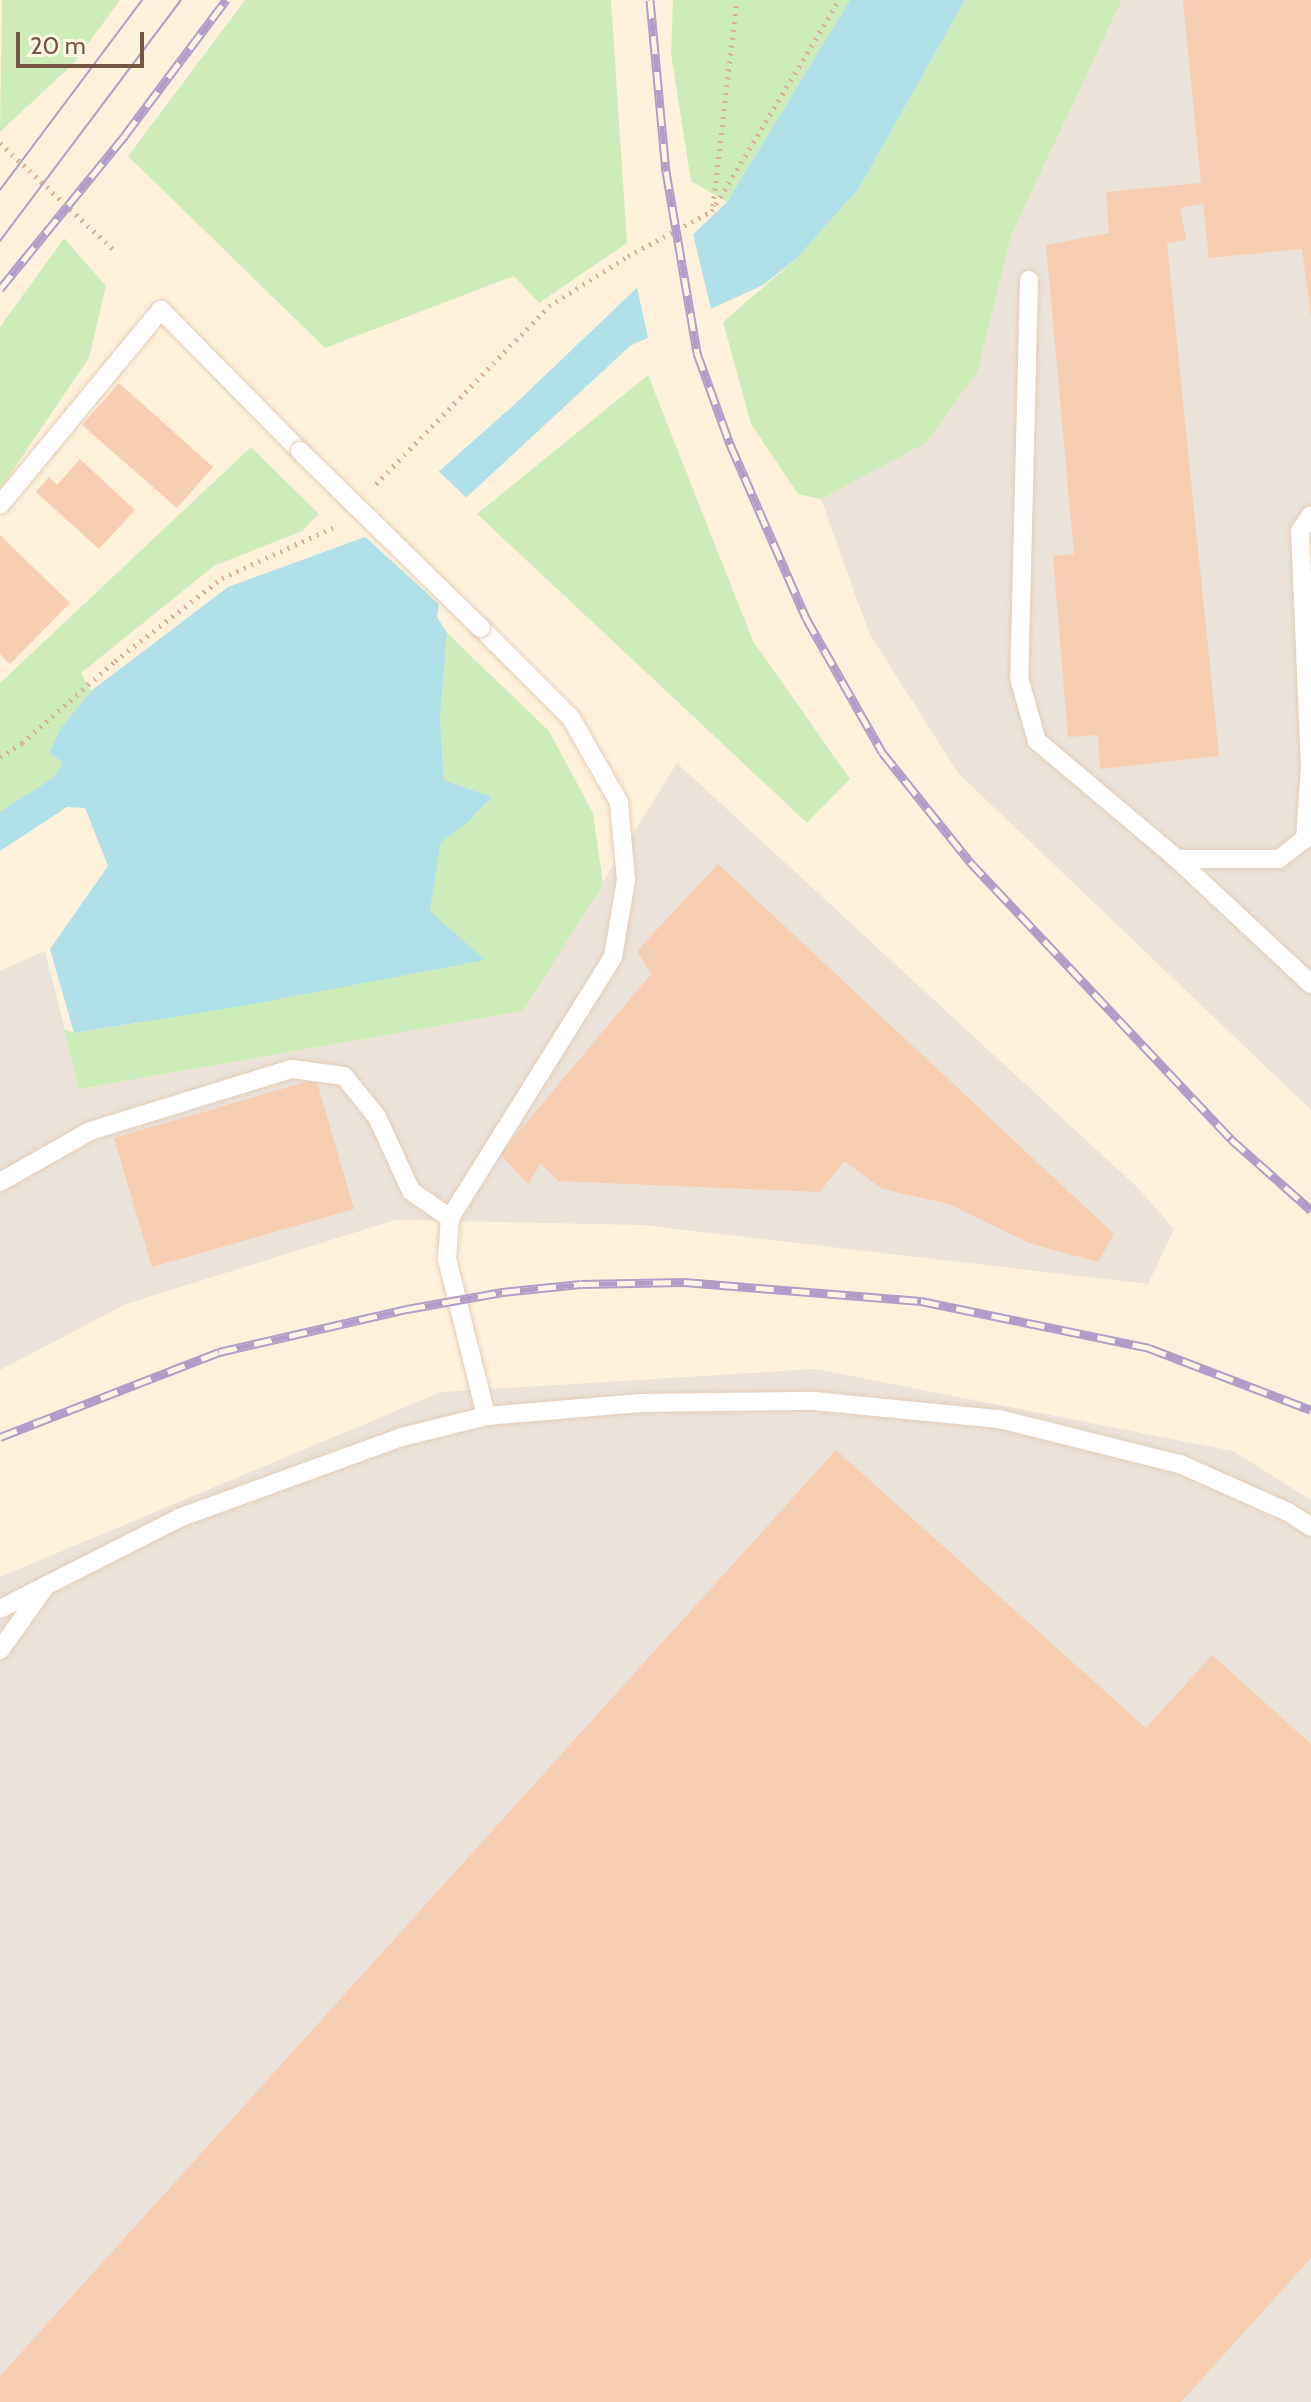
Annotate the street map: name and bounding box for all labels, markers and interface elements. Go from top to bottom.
scale bar [20,16,148,66]
text: 20 m [30,31,86,60]

